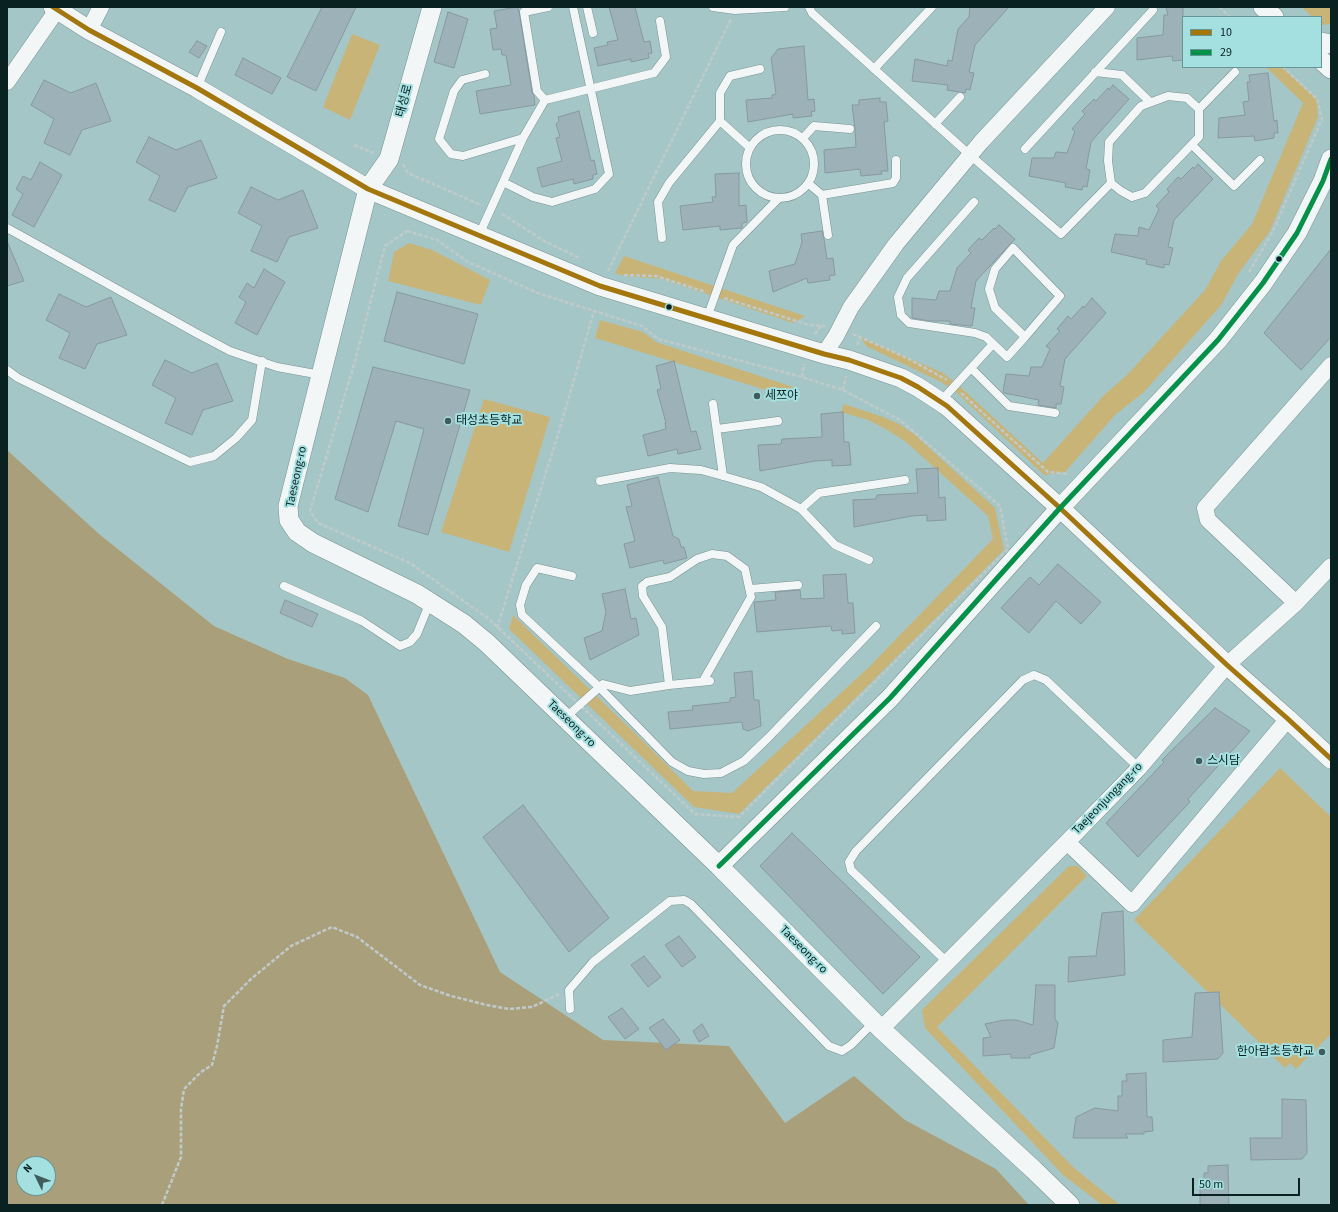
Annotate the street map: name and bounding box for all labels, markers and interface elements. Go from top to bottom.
legend [1182,16,1322,68]
text: 10 [1220,24,1232,41]
text: 29 [1220,44,1232,61]
street label: 태성로 [394,83,416,119]
unlabelled marker [1274,254,1284,264]
unlabelled marker [664,302,674,312]
place label: 세쯔야 [765,389,798,403]
marker: 세쯔야 [752,391,762,401]
place label: 태성초등학교 [456,414,522,428]
marker: 태성초등학교 [443,416,453,426]
street label: Taeseong-ro [284,445,310,509]
street label: Taeseong-ro [544,697,598,751]
place label: 스시담 [1207,754,1240,768]
marker: 스시담 [1194,756,1204,766]
street label: Taejeonjungang-ro [1070,760,1146,838]
street label: Taeseong-ro [776,923,830,977]
place label: 한아람초등학교 [1237,1045,1314,1059]
marker: 한아람초등학교 [1317,1047,1327,1057]
north arrow [16,1156,56,1196]
text: N [20,1160,36,1176]
scale bar [1194,1170,1302,1196]
text: 50 m [1199,1176,1223,1193]

